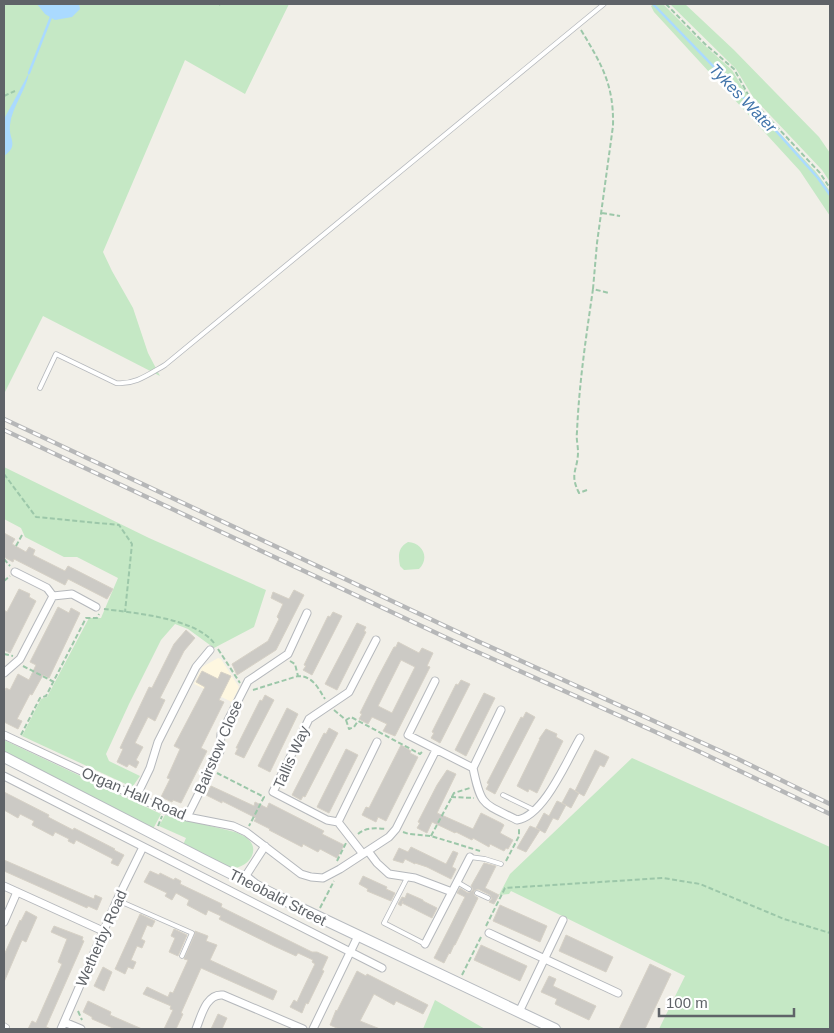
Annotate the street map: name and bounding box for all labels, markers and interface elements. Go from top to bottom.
water label: Tykes Water [706,60,780,136]
street label: Bairstow Close [191,698,245,796]
street label: Tallis Way [270,723,313,791]
street label: Organ Hall Road [79,763,189,823]
street label: Theobald Street [227,865,330,929]
street label: Wetherby Road [72,887,130,989]
scale bar [659,986,794,1018]
text: 100 m [666,994,708,1011]

